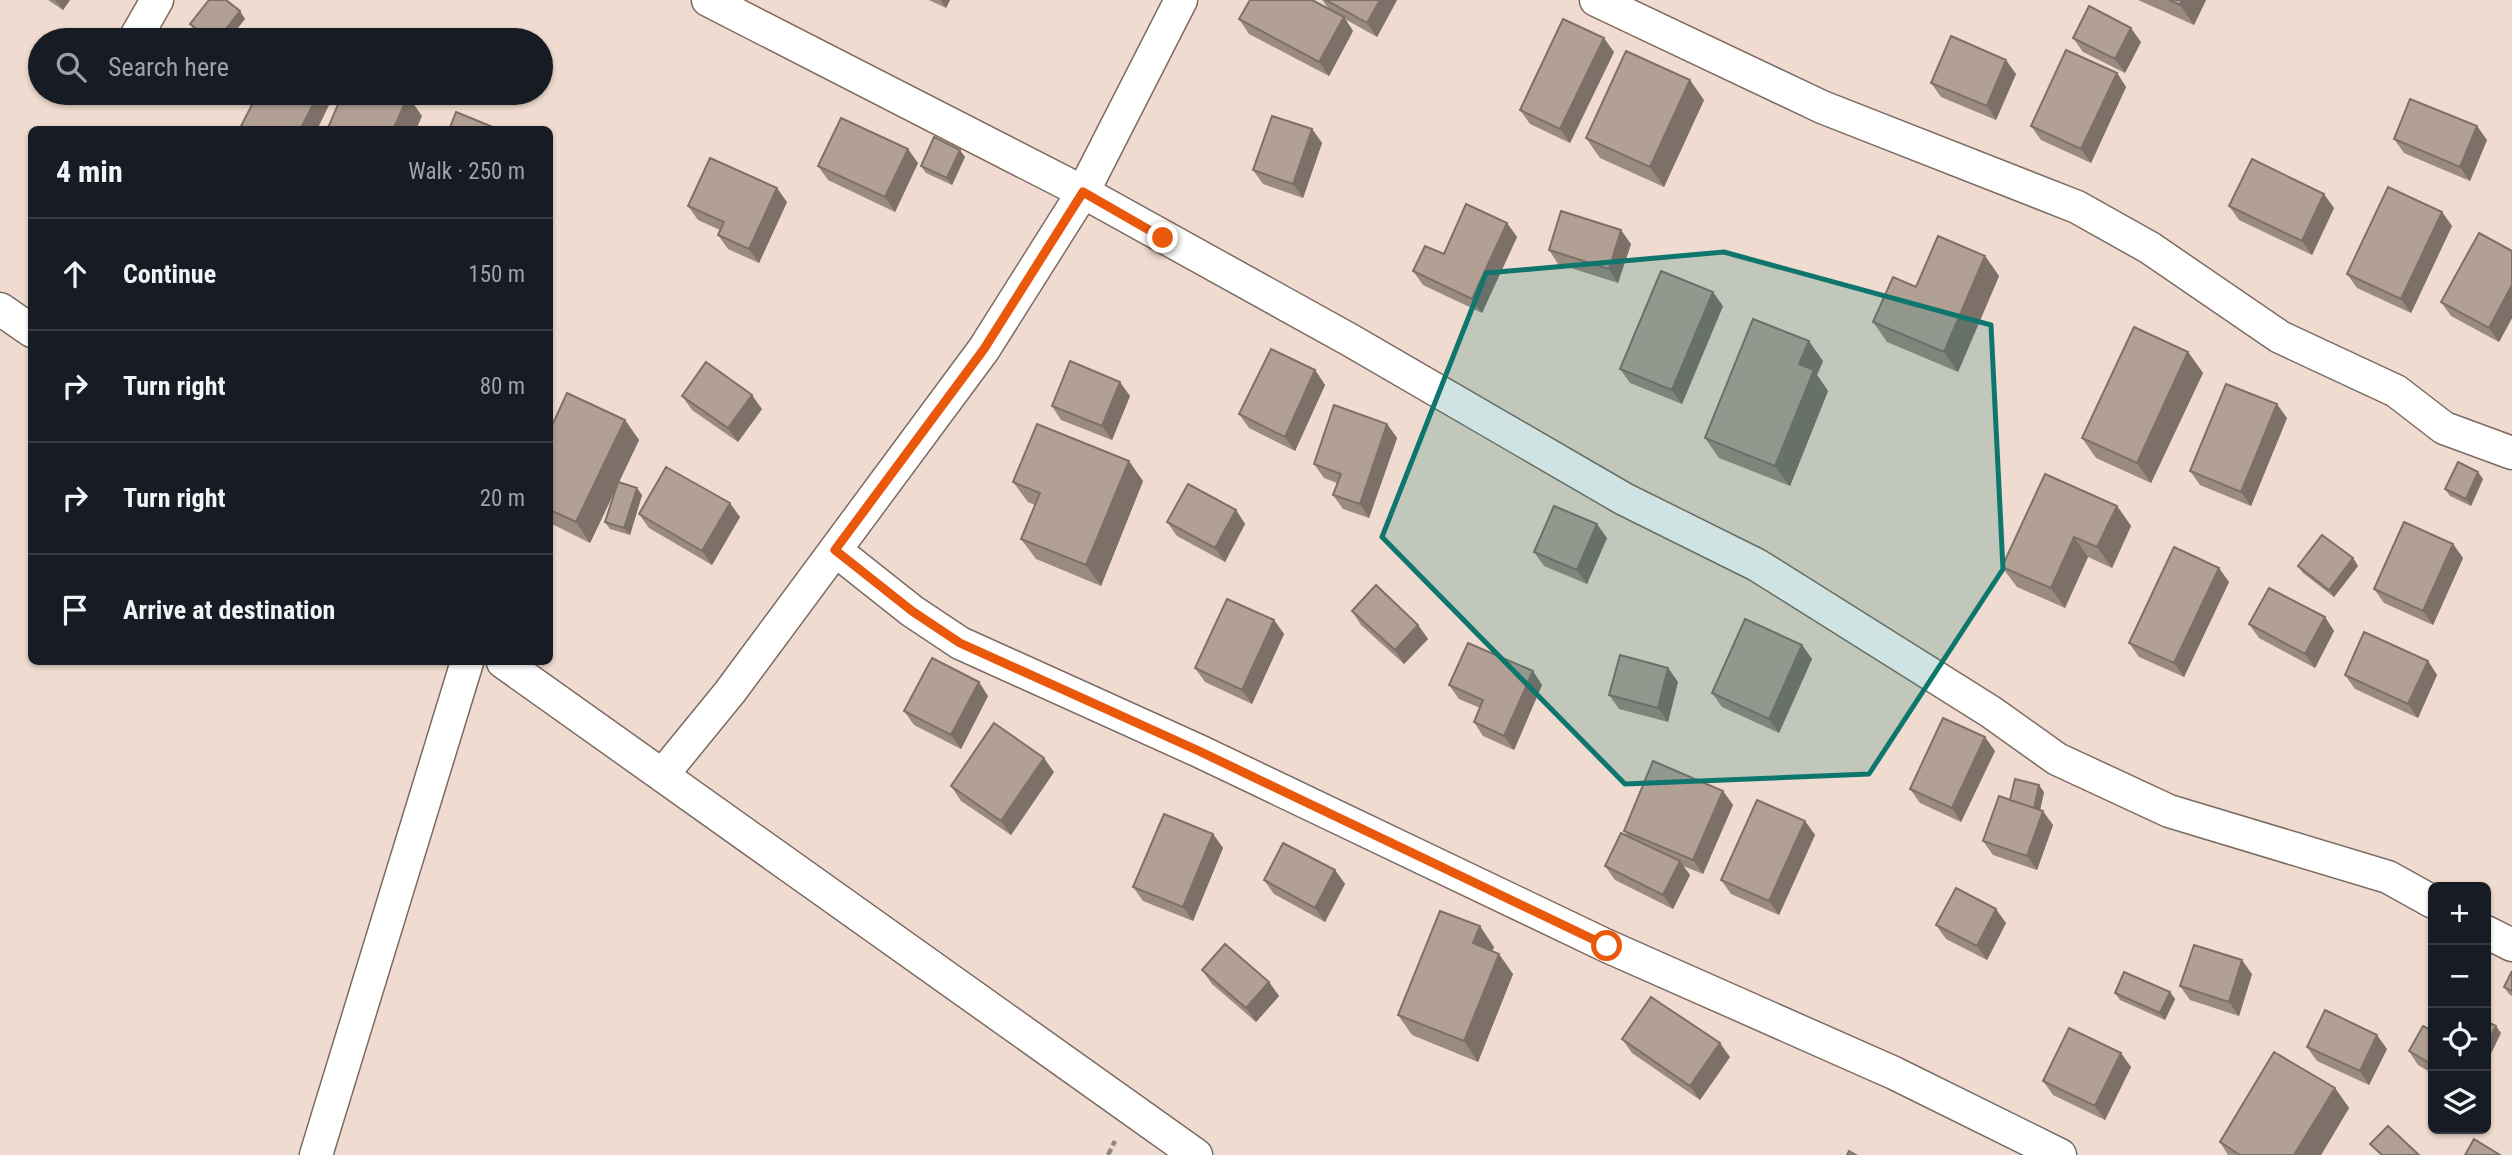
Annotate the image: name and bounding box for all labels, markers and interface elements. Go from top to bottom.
search box [28,28,553,105]
icon: search [52,48,90,86]
text: Search here [108,52,229,82]
text: 4 min [56,154,123,189]
text: Walk · 250 m [408,158,525,185]
route end [1147,222,1178,253]
icon: ahead [56,255,94,293]
text: Continue [123,259,216,289]
text: 150 m [468,261,525,288]
icon: right [56,367,94,405]
text: Turn right [123,371,225,401]
text: 80 m [480,373,525,400]
icon: right [56,479,94,517]
text: Turn right [123,483,225,513]
text: 20 m [480,485,525,512]
icon: arrive [56,591,94,629]
text: Arrive at destination [123,595,335,625]
map controls [2428,882,2491,1134]
button: + [2428,882,2491,945]
route start [1591,930,1622,961]
button: − [2428,945,2491,1008]
button: locate [2428,1008,2491,1071]
button: layers [2428,1071,2491,1134]

